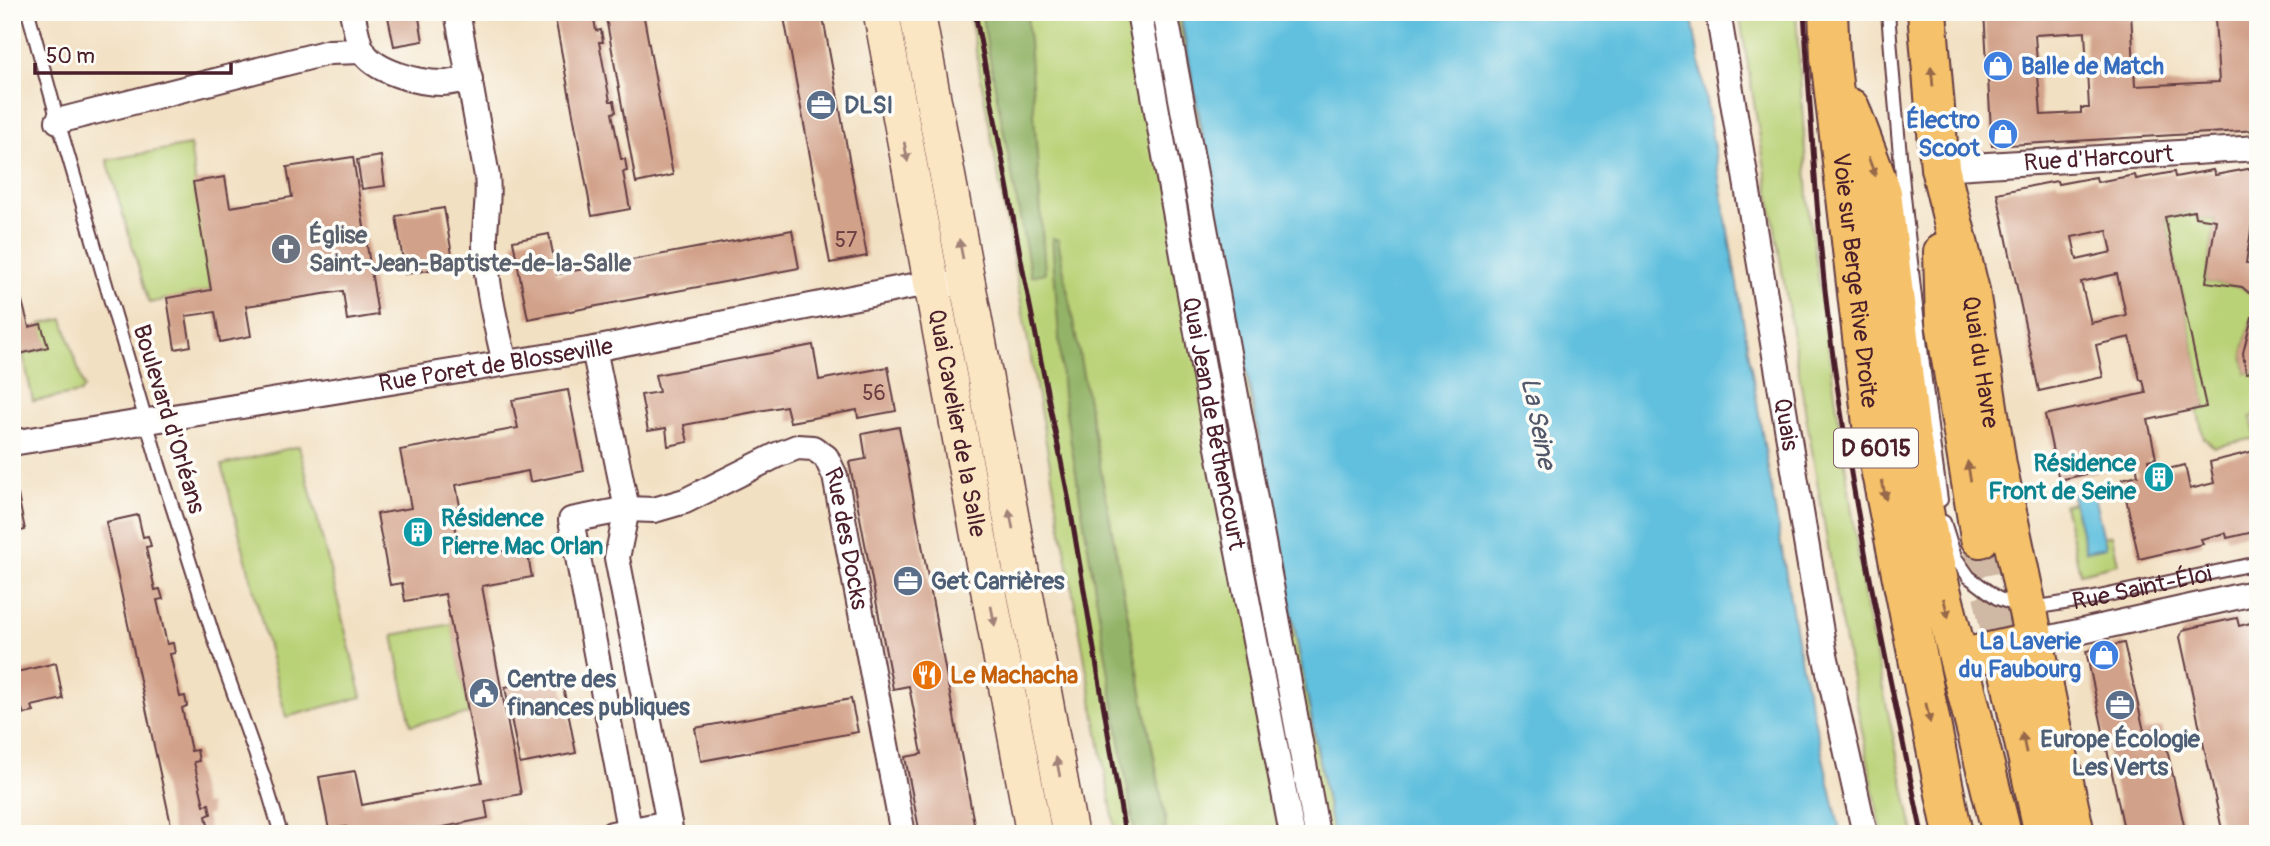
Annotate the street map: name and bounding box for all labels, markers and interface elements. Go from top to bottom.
scale bar [35,32,231,76]
text: 50 m [46,43,95,70]
shop icon: Balle de Match [1981,49,2015,83]
place label: Balle de Match [2021,52,2164,81]
one-way arrow [1926,64,1937,86]
office icon: DLSI [804,88,838,122]
place label: DLSI [844,91,893,120]
place label: Électro Scoot [1906,106,1981,163]
shop icon: Électro Scoot [1986,117,2020,151]
street label: Rue d'Harcourt [2023,139,2175,177]
one-way arrow [901,141,912,163]
street label: Voie sur Berge Rive Droite [1827,151,1885,410]
one-way arrow [1867,156,1878,177]
place label: Église Saint-Jean-Baptiste-de-la-Salle [309,221,632,278]
house number: 57 [835,227,857,254]
church icon: Église Saint-Jean-Baptiste-de-la-Salle [269,232,303,266]
one-way arrow [955,238,966,260]
street label: Quai Jean de Béthencourt [1176,294,1252,552]
street label: Quai du Havre [1956,294,2006,430]
street label: Quai Cavelier de la Salle [922,307,993,539]
street label: Boulevard d'Orléans [126,321,212,517]
street label: Rue Poret de Blosseville [376,331,616,398]
water label: La Seine [1513,375,1563,473]
house number: 56 [862,380,886,407]
street label: Quais [1768,396,1805,453]
road number: D 6015 [1834,428,1918,468]
place label: Résidence Front de Seine [1988,449,2137,506]
one-way arrow [1963,460,1974,482]
building icon: Résidence Front de Seine [2142,460,2176,494]
street label: Rue des Docks [818,463,875,612]
one-way arrow [1879,479,1890,501]
place label: Résidence Pierre Mac Orlan [441,504,603,561]
one-way arrow [1006,508,1017,530]
building icon: Résidence Pierre Mac Orlan [401,515,435,549]
street label: Rue Saint-Éloi [2070,559,2214,616]
office icon: Get Carrières [891,564,925,598]
place label: Get Carrières [931,567,1065,596]
one-way arrow [1941,597,1952,619]
one-way arrow [988,605,999,627]
place label: La Laverie du Faubourg [1959,627,2082,684]
shop icon: La Laverie du Faubourg [2087,638,2121,672]
restaurant icon: Le Machacha [910,658,944,692]
place label: Le Machacha [950,661,1078,690]
place label: Centre des finances publiques [507,665,690,722]
public building icon: Centre des finances publiques [467,676,501,710]
office icon: Europe Écologie Les Verts [2103,688,2137,722]
one-way arrow [1923,702,1934,724]
place label: Europe Écologie Les Verts [2040,725,2201,782]
one-way arrow [2018,732,2029,754]
one-way arrow [1052,756,1063,778]

